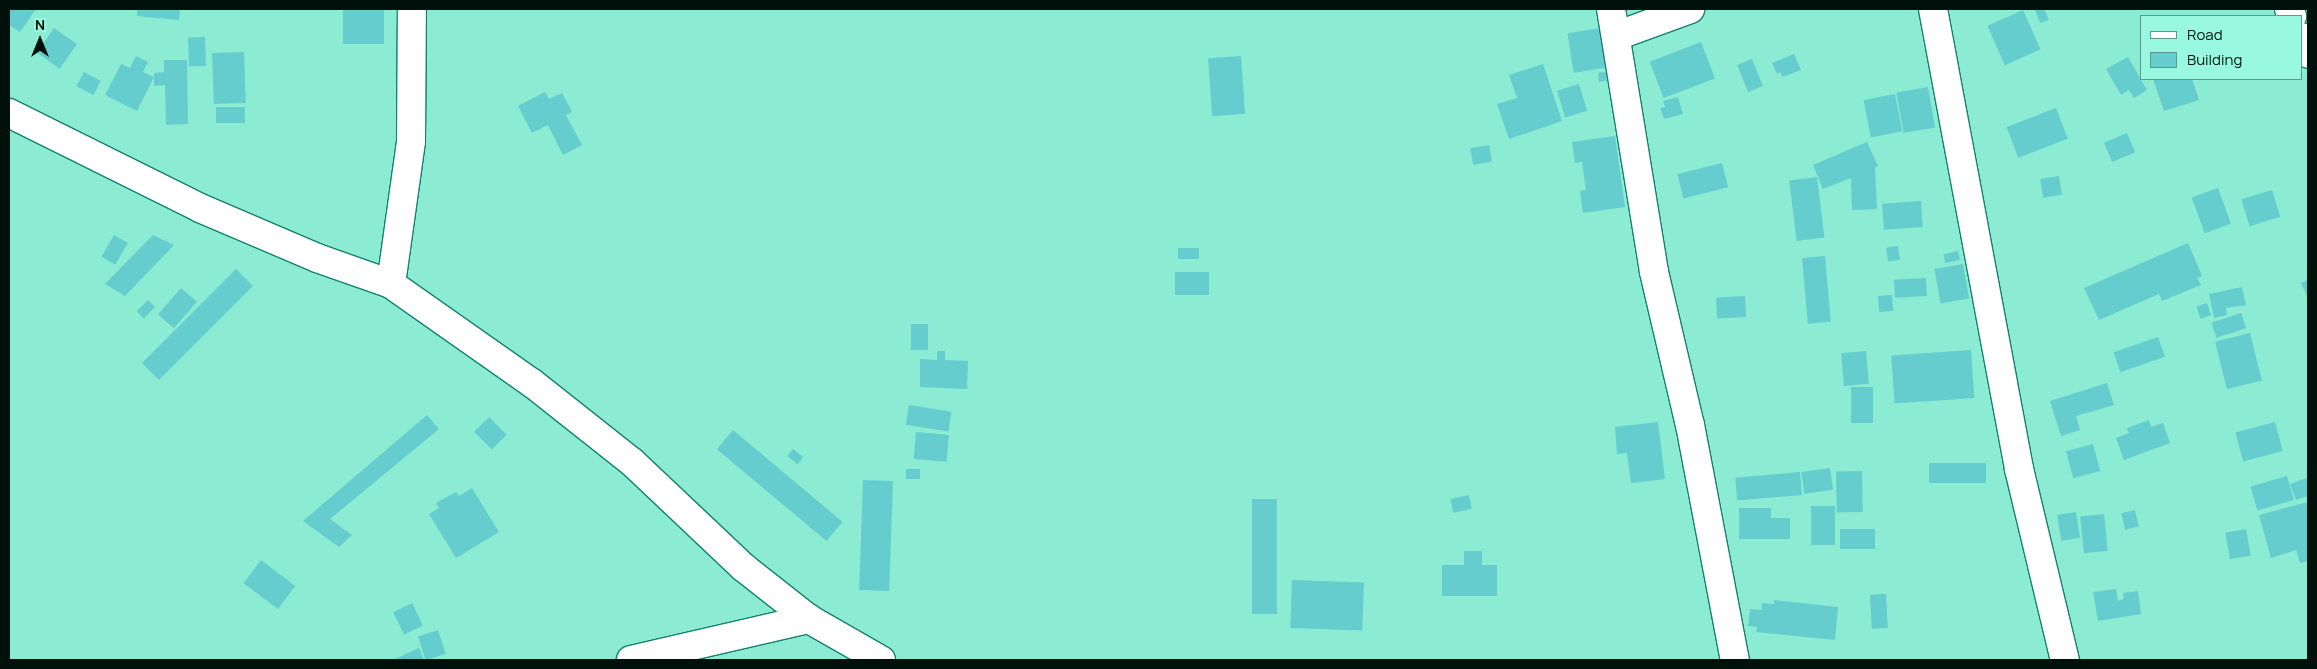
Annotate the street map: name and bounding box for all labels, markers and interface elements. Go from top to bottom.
north arrow [15,15,65,65]
text: N [35,15,45,34]
legend [2140,15,2302,80]
text: Road [2187,24,2223,45]
text: Building [2187,49,2242,70]

